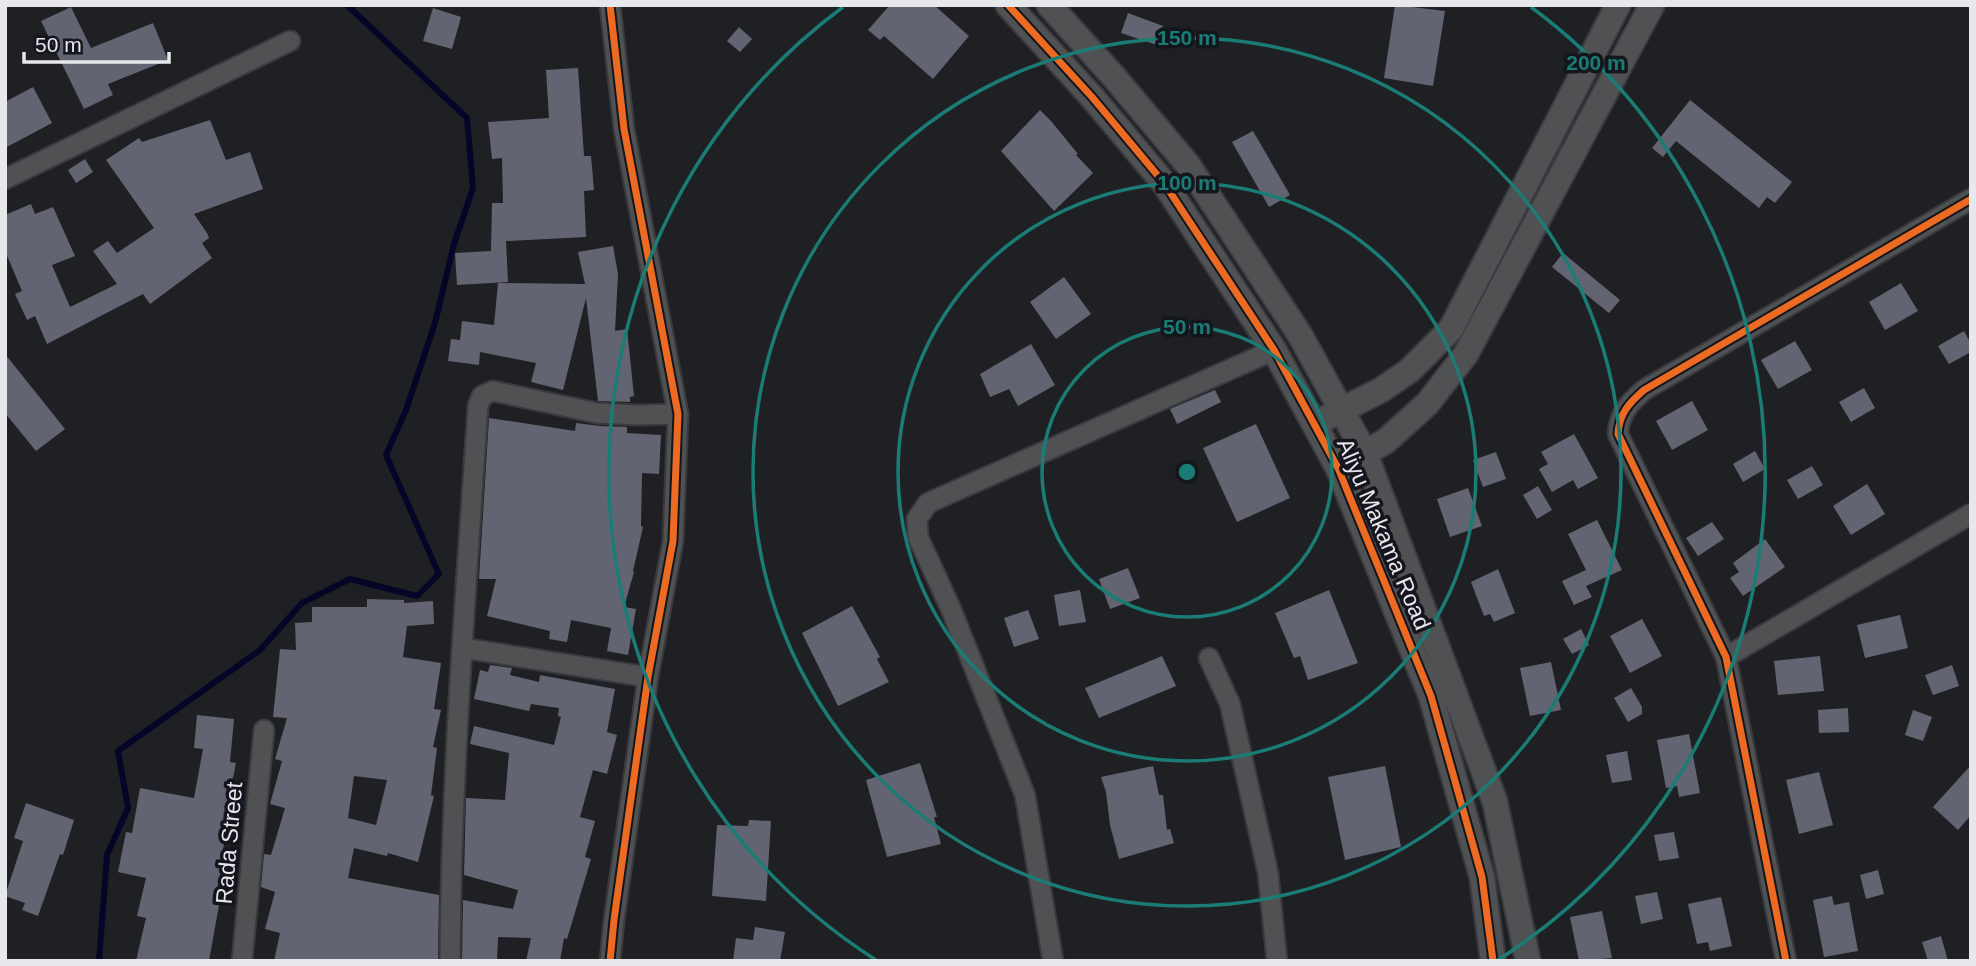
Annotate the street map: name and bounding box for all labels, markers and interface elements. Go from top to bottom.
scale bar [24,21,170,65]
text: 150 m [1157,26,1217,49]
text: 50 m [35,33,82,56]
text: 200 m [1566,51,1626,74]
text: 100 m [1157,171,1217,194]
text: 50 m [1163,315,1211,338]
street label: Aliyu Makama Road [1332,434,1436,634]
centre of rings [1175,460,1199,484]
street label: Rada Street [211,780,247,905]

